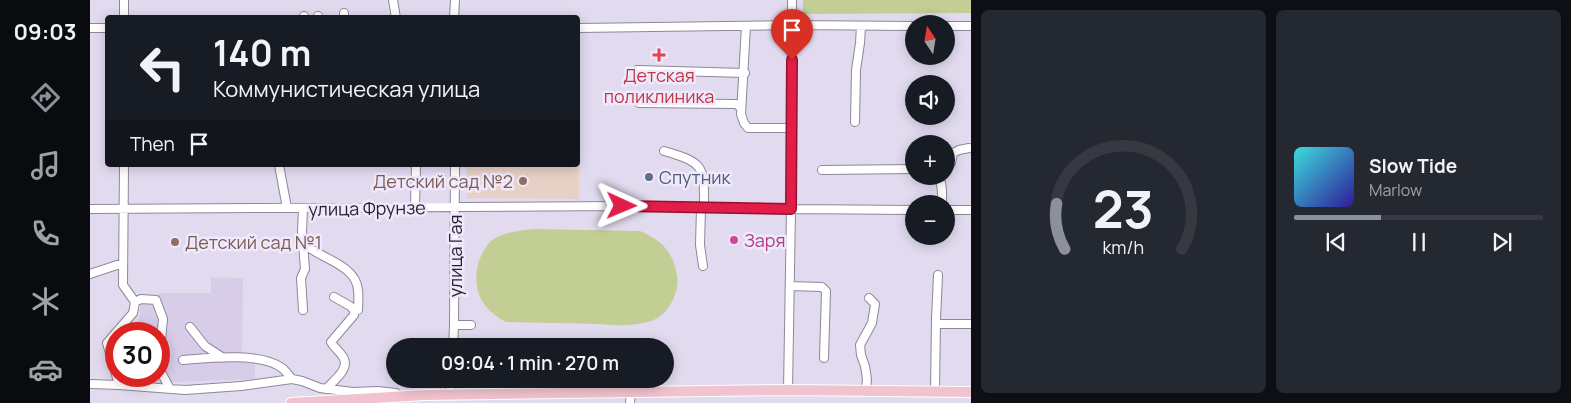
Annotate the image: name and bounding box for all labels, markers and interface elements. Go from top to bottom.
pin [771,9,813,60]
north arrow [905,15,955,65]
map controls [905,15,955,245]
icon: arrive [778,16,806,44]
text: 09:03 [14,17,76,47]
text: 140 m [213,29,311,77]
icon: left [130,35,195,100]
marker: Детская поликлиника [652,48,666,62]
place label: Детская поликлиника [604,63,714,108]
text: Коммунистическая улица [213,74,480,104]
button: sound [905,75,955,125]
icon: directions [28,80,63,115]
icon: arrive [185,130,213,158]
text: Then [130,131,175,157]
button: + [905,135,955,185]
icon: music [28,148,63,183]
text: Slow Tide [1369,153,1457,179]
place label: Спутник [659,165,732,189]
place label: Детский сад №2 [373,169,513,193]
marker: Спутник [643,171,655,183]
text: 23 [1093,173,1154,244]
marker: Детский сад №2 [517,175,529,187]
position arrow [595,179,647,231]
text: Marlow [1369,179,1422,201]
street label: улица Фрунзе [308,195,426,221]
button: − [905,195,955,245]
street label: улица Гая [443,215,467,297]
icon: phone [28,216,63,251]
place label: Заря [744,228,785,252]
icon: previous [1322,228,1350,256]
icon: pause [1405,228,1433,256]
icon: next [1488,228,1516,256]
place label: Детский сад №1 [185,230,322,254]
marker: Заря [728,234,740,246]
text: km/h [1103,235,1144,259]
marker: Детский сад №1 [169,236,181,248]
icon: climate [28,284,63,319]
speed limit sign: 30 [105,322,170,387]
text: 09:04 · 1 min · 270 m [441,350,619,376]
icon: car [28,352,63,387]

